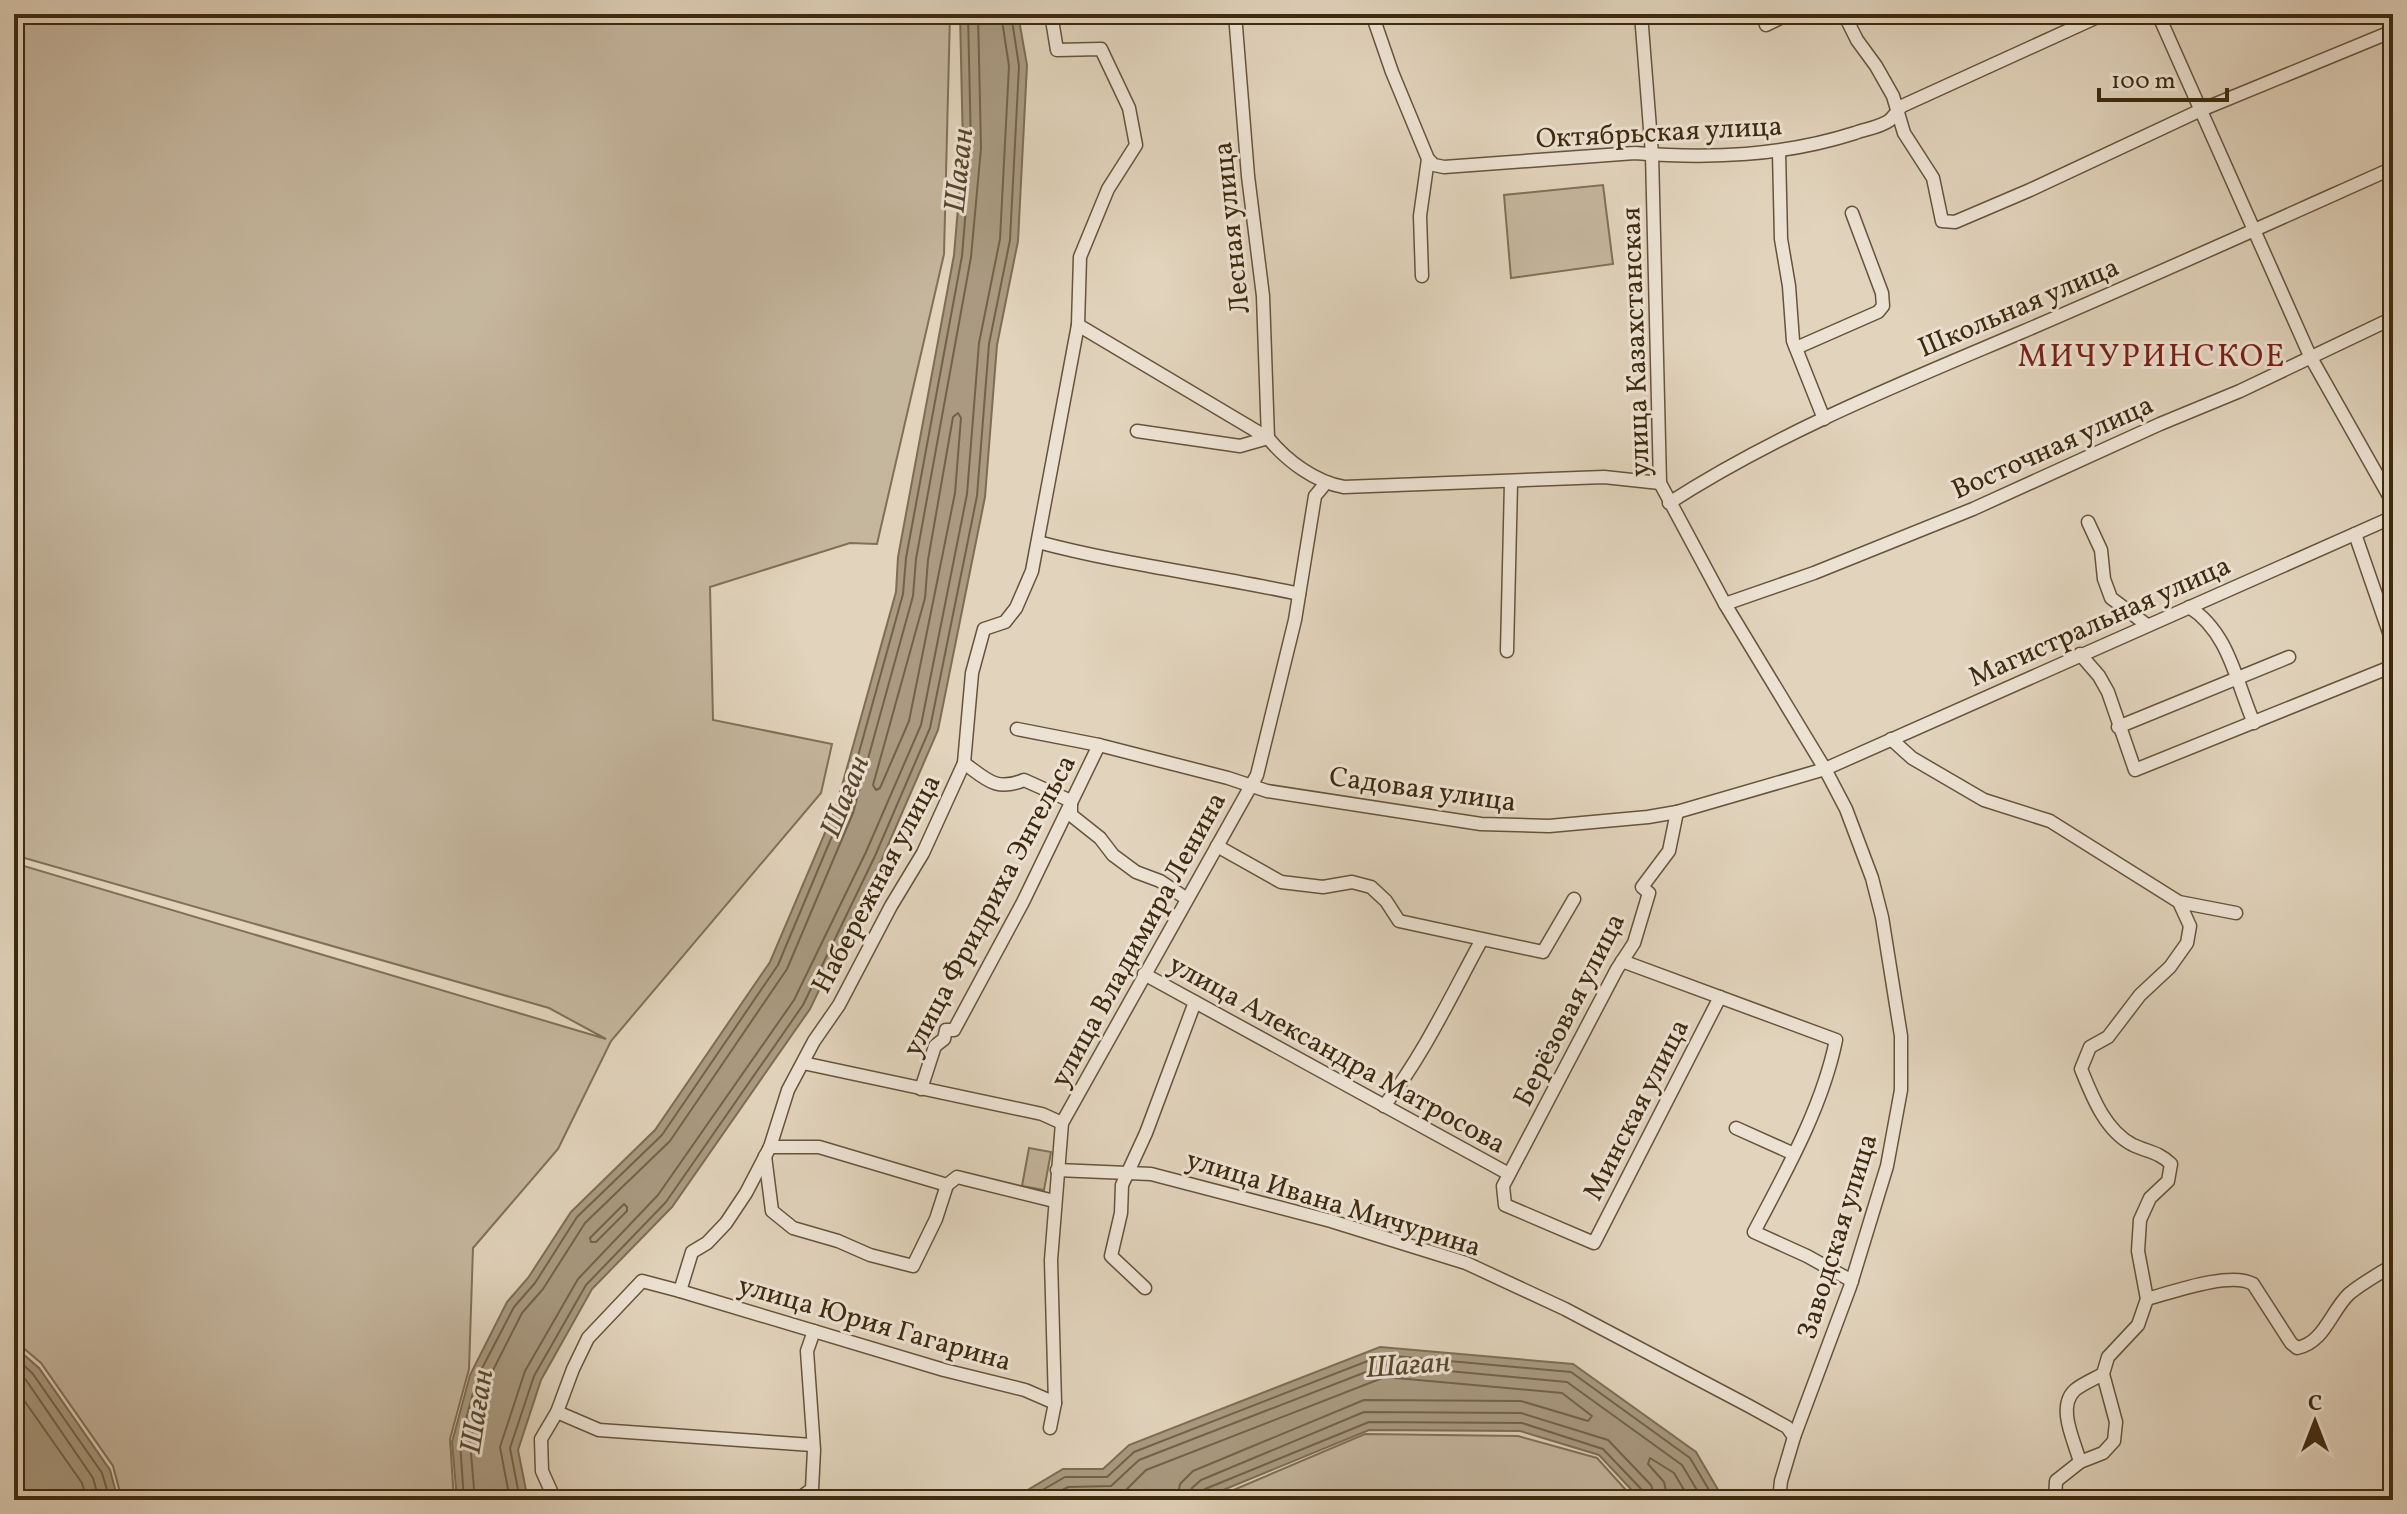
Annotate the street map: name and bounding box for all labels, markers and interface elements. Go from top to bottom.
scale bar [2099,52,2227,102]
text: 100 m [2111,65,2176,99]
street label: Октябрьская улица [1535,108,1784,159]
water label: Шаған [935,126,985,215]
street label: Лесная улица [1204,140,1261,316]
street label: улица Казахстанская [1612,206,1661,477]
street label: Школьная улица [1912,248,2125,368]
district label: МИЧУРИНСКОЕ [2018,336,2286,380]
street label: Восточная улица [1946,386,2160,510]
street label: Магистральная улица [1963,547,2237,698]
street label: улица Фридриха Энгельса [894,748,1087,1064]
water label: Шаған [811,750,881,844]
street label: Садовая улица [1327,758,1519,823]
street label: Набережная улица [803,768,951,1001]
street label: улица Владимира Ленина [1042,785,1237,1095]
street label: Берёзовая улица [1505,907,1636,1114]
street label: улица Александра Матросова [1161,946,1513,1164]
street label: Минская улица [1575,1013,1700,1208]
street label: Заводская улица [1789,1129,1888,1345]
street label: улица Ивана Мичурина [1181,1141,1486,1268]
street label: улица Юрия Гагарина [733,1267,1016,1382]
water label: Шаған [1364,1342,1452,1390]
water label: Шаған [451,1366,505,1456]
north arrow [2275,1382,2355,1462]
text: С [2308,1389,2322,1420]

